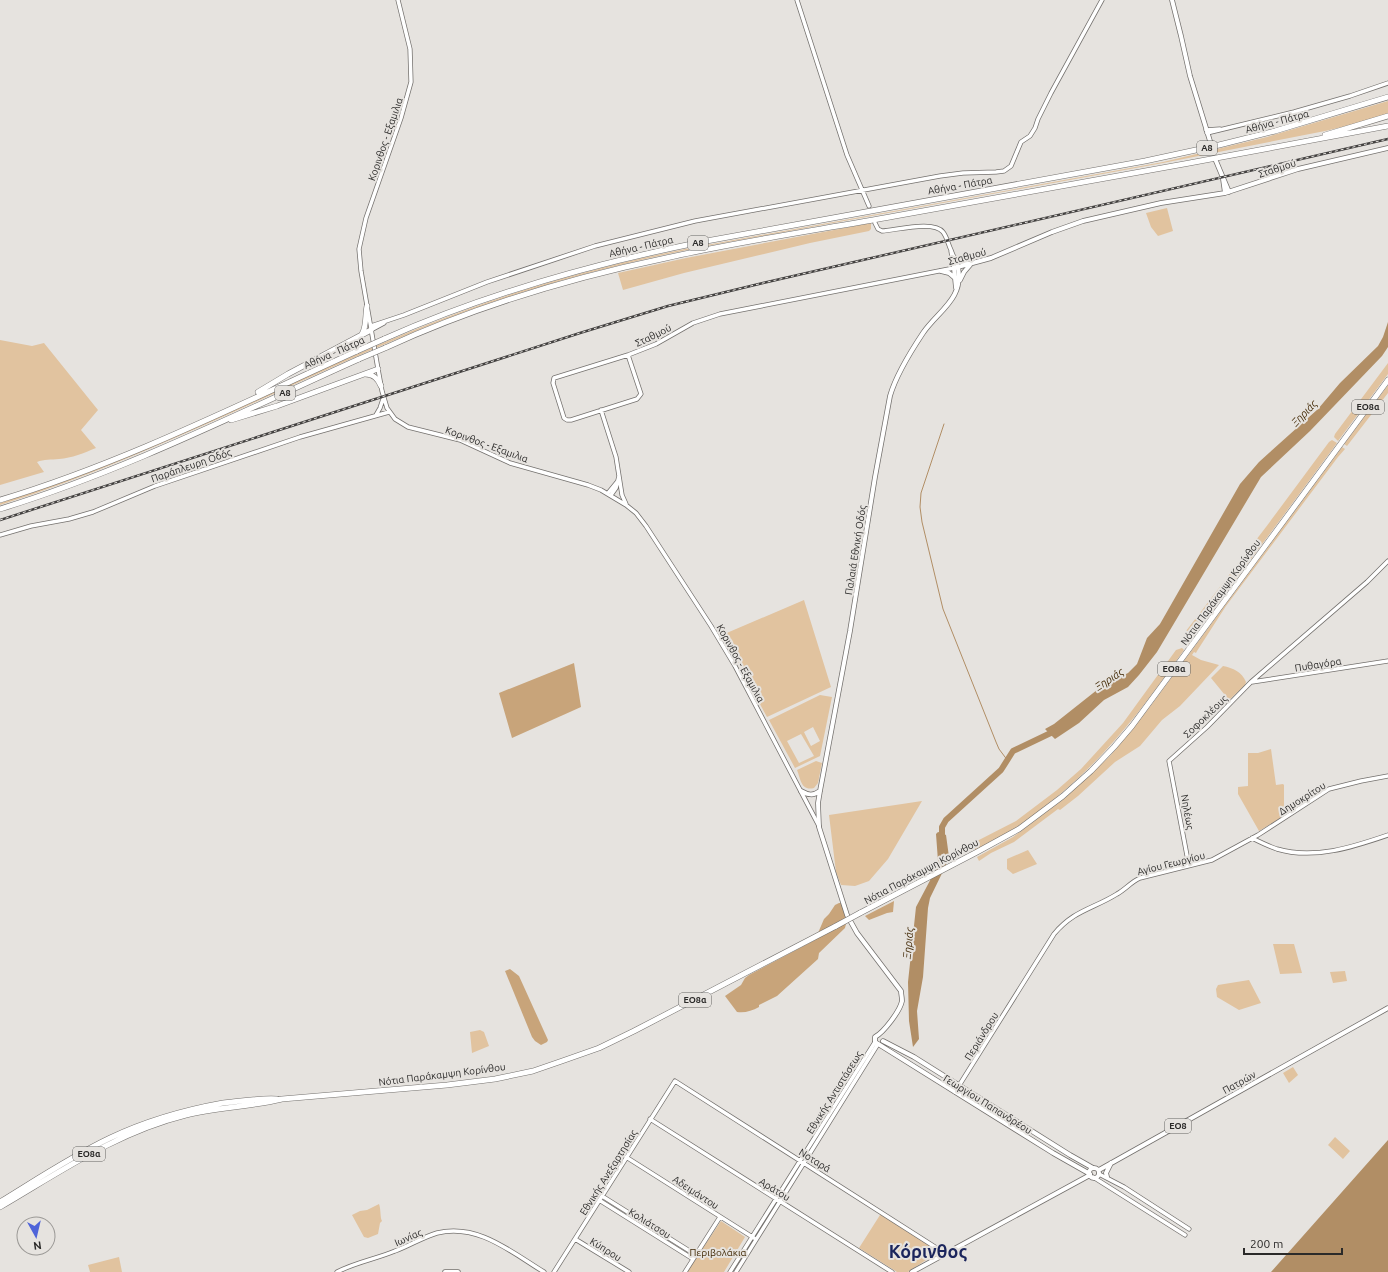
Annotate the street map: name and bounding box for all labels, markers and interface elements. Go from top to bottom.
street label: Κορινθος - Εξαμιλια [366,96,406,183]
street label: Αθήνα - Πάτρα [1244,108,1310,135]
road number: Α8 [1197,141,1217,155]
street label: Σταθμού [1257,157,1297,180]
street label: Αθήνα - Πάτρα [927,174,993,197]
street label: Αθήνα - Πάτρα [608,234,674,259]
road number: Α8 [688,236,708,250]
street label: Σταθμού [947,246,987,267]
street label: Σταθμού [633,322,673,349]
street label: Αθήνα - Πάτρα [302,334,366,371]
road number: Α8 [275,386,295,400]
water label: Ξηριάς [1288,397,1321,430]
road number: ΕΟ8α [1352,400,1384,414]
street label: Κορινθος - Εξαμιλια [444,424,530,466]
street label: Παράπλευρη Οδός [150,446,233,484]
street label: Παλαιά Εθνική Οδός [843,504,868,596]
street label: Νότια Παράκαμψη Κορίνθου [1178,537,1262,647]
street label: Κορινθος - Εξαμιλια [714,622,767,705]
street label: Πυθαγόρα [1294,655,1342,674]
road number: ΕΟ8α [1158,662,1190,676]
water label: Ξηριάς [1092,665,1127,694]
street label: Σοφοκλέους [1181,693,1230,740]
street label: Δημοκρίτου [1277,780,1328,817]
street label: Νηλέως [1179,794,1196,831]
street label: Νότια Παράκαμψη Κορίνθου [862,837,980,906]
street label: Αγίου Γεωργίου [1136,850,1206,877]
water label: Ξηριάς [901,926,916,960]
road number: ΕΟ8α [679,993,711,1007]
street label: Περιάνδρου [962,1010,1001,1062]
street label: Εθνικής Αντιστάσεως [804,1048,865,1136]
street label: Νότια Παράκαμψη Κορίνθου [378,1061,506,1088]
street label: Πατρών [1221,1069,1258,1096]
street label: Γεωργίου Παπανδρέου [942,1073,1034,1136]
road number: ΕΟ8 [1165,1119,1191,1133]
street label: Εθνικής Ανεξαρτησίας [578,1127,640,1218]
street label: Νοταρά [797,1146,833,1174]
road number: ΕΟ8α [73,1147,105,1161]
street label: Αδειμάντου [671,1173,721,1211]
street label: Αράτου [757,1176,792,1203]
street label: Κολιάτσου [627,1206,673,1241]
north arrow [16,1216,56,1256]
street label: Ιωνίας [393,1226,424,1248]
scale bar [1244,1230,1342,1256]
street label: Κύπρου [588,1235,623,1263]
text: 200 m [1250,1237,1283,1250]
text: N [32,1239,42,1252]
district label: Κόρινθος [889,1241,967,1262]
park label: Περιβολάκια [689,1247,747,1258]

